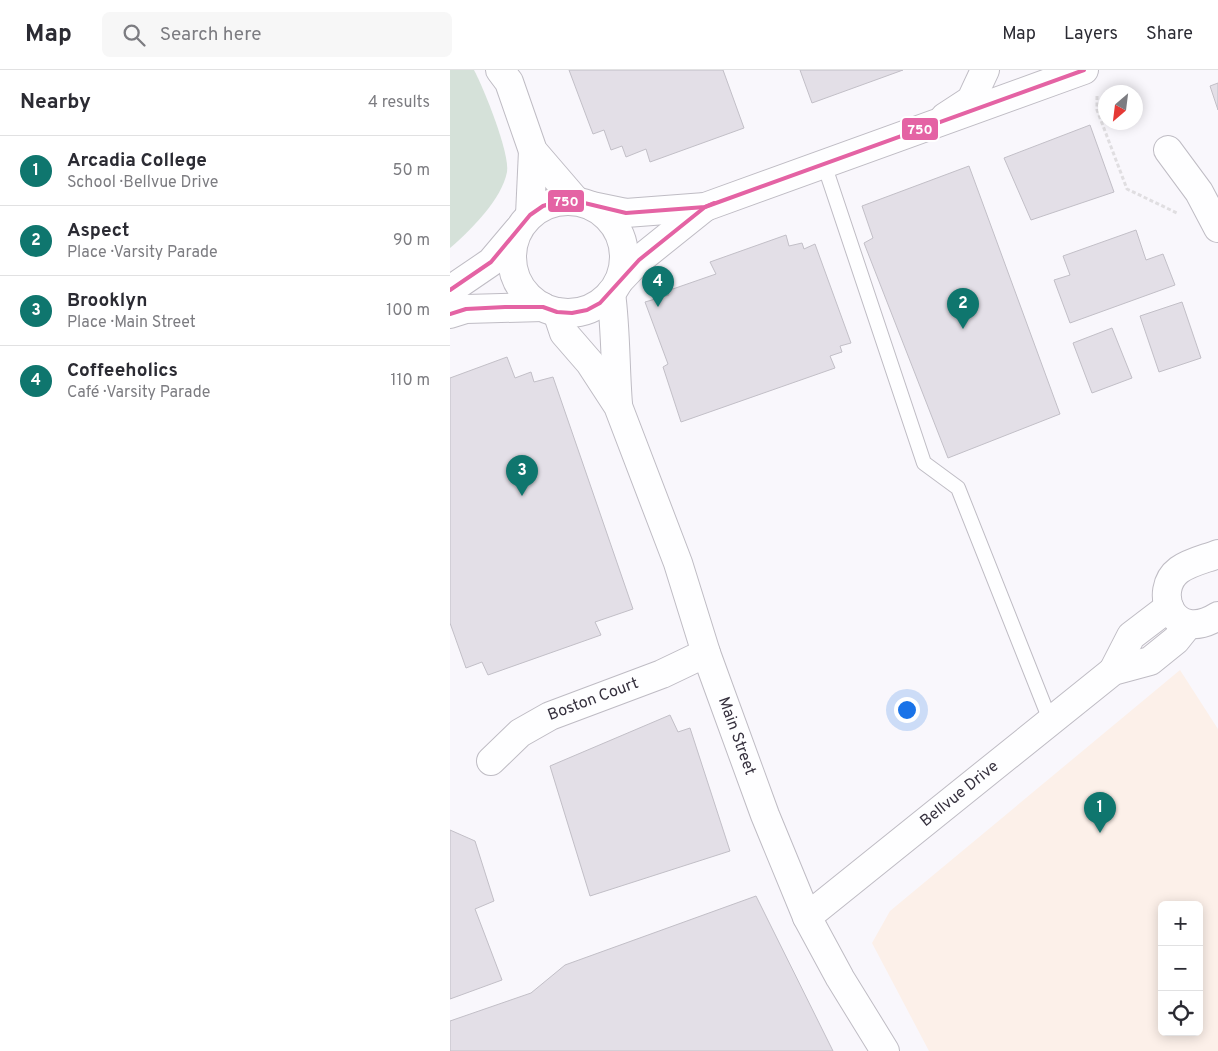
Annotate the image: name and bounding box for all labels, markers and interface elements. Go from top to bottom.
search box [102,12,452,57]
text: Map [25,20,72,50]
icon: search [120,21,148,49]
text: Search here [160,23,261,47]
text: Map [1002,23,1036,46]
text: Layers [1064,23,1118,46]
text: Share [1146,23,1193,46]
north arrow [1098,85,1143,130]
text: Nearby [20,89,91,116]
text: 4 results [368,93,430,113]
line badge: 750 [901,117,939,141]
text: 750 [907,122,933,139]
text: Arcadia College [67,149,207,173]
text: 1 [33,161,39,181]
text: 50 m [393,161,430,181]
text: School · Bellvue Drive [67,173,218,193]
line badge: 750 [547,189,585,213]
text: 750 [553,194,579,211]
text: Aspect [67,219,129,243]
text: 2 [31,231,41,251]
text: 90 m [393,231,430,251]
text: Place · Varsity Parade [67,243,218,263]
pin: 4 [642,266,674,307]
pin: 2 [947,288,979,329]
text: Brooklyn [67,289,147,313]
text: 3 [31,301,41,321]
text: 100 m [386,301,430,321]
text: Place · Main Street [67,313,196,333]
text: Coffeeholics [67,359,178,383]
text: 4 [31,371,41,391]
text: 110 m [390,371,430,391]
text: Café · Varsity Parade [67,383,210,403]
pin: 3 [506,455,538,496]
street label: Boston Court [545,674,641,726]
street label: Main Street [713,694,760,778]
your location [894,697,920,723]
street label: Bellvue Drive [916,757,1003,832]
pin: 1 [1084,792,1116,833]
map controls [1158,901,1203,1036]
button: + [1158,901,1203,946]
button: − [1158,946,1203,991]
button: locate [1158,991,1203,1036]

